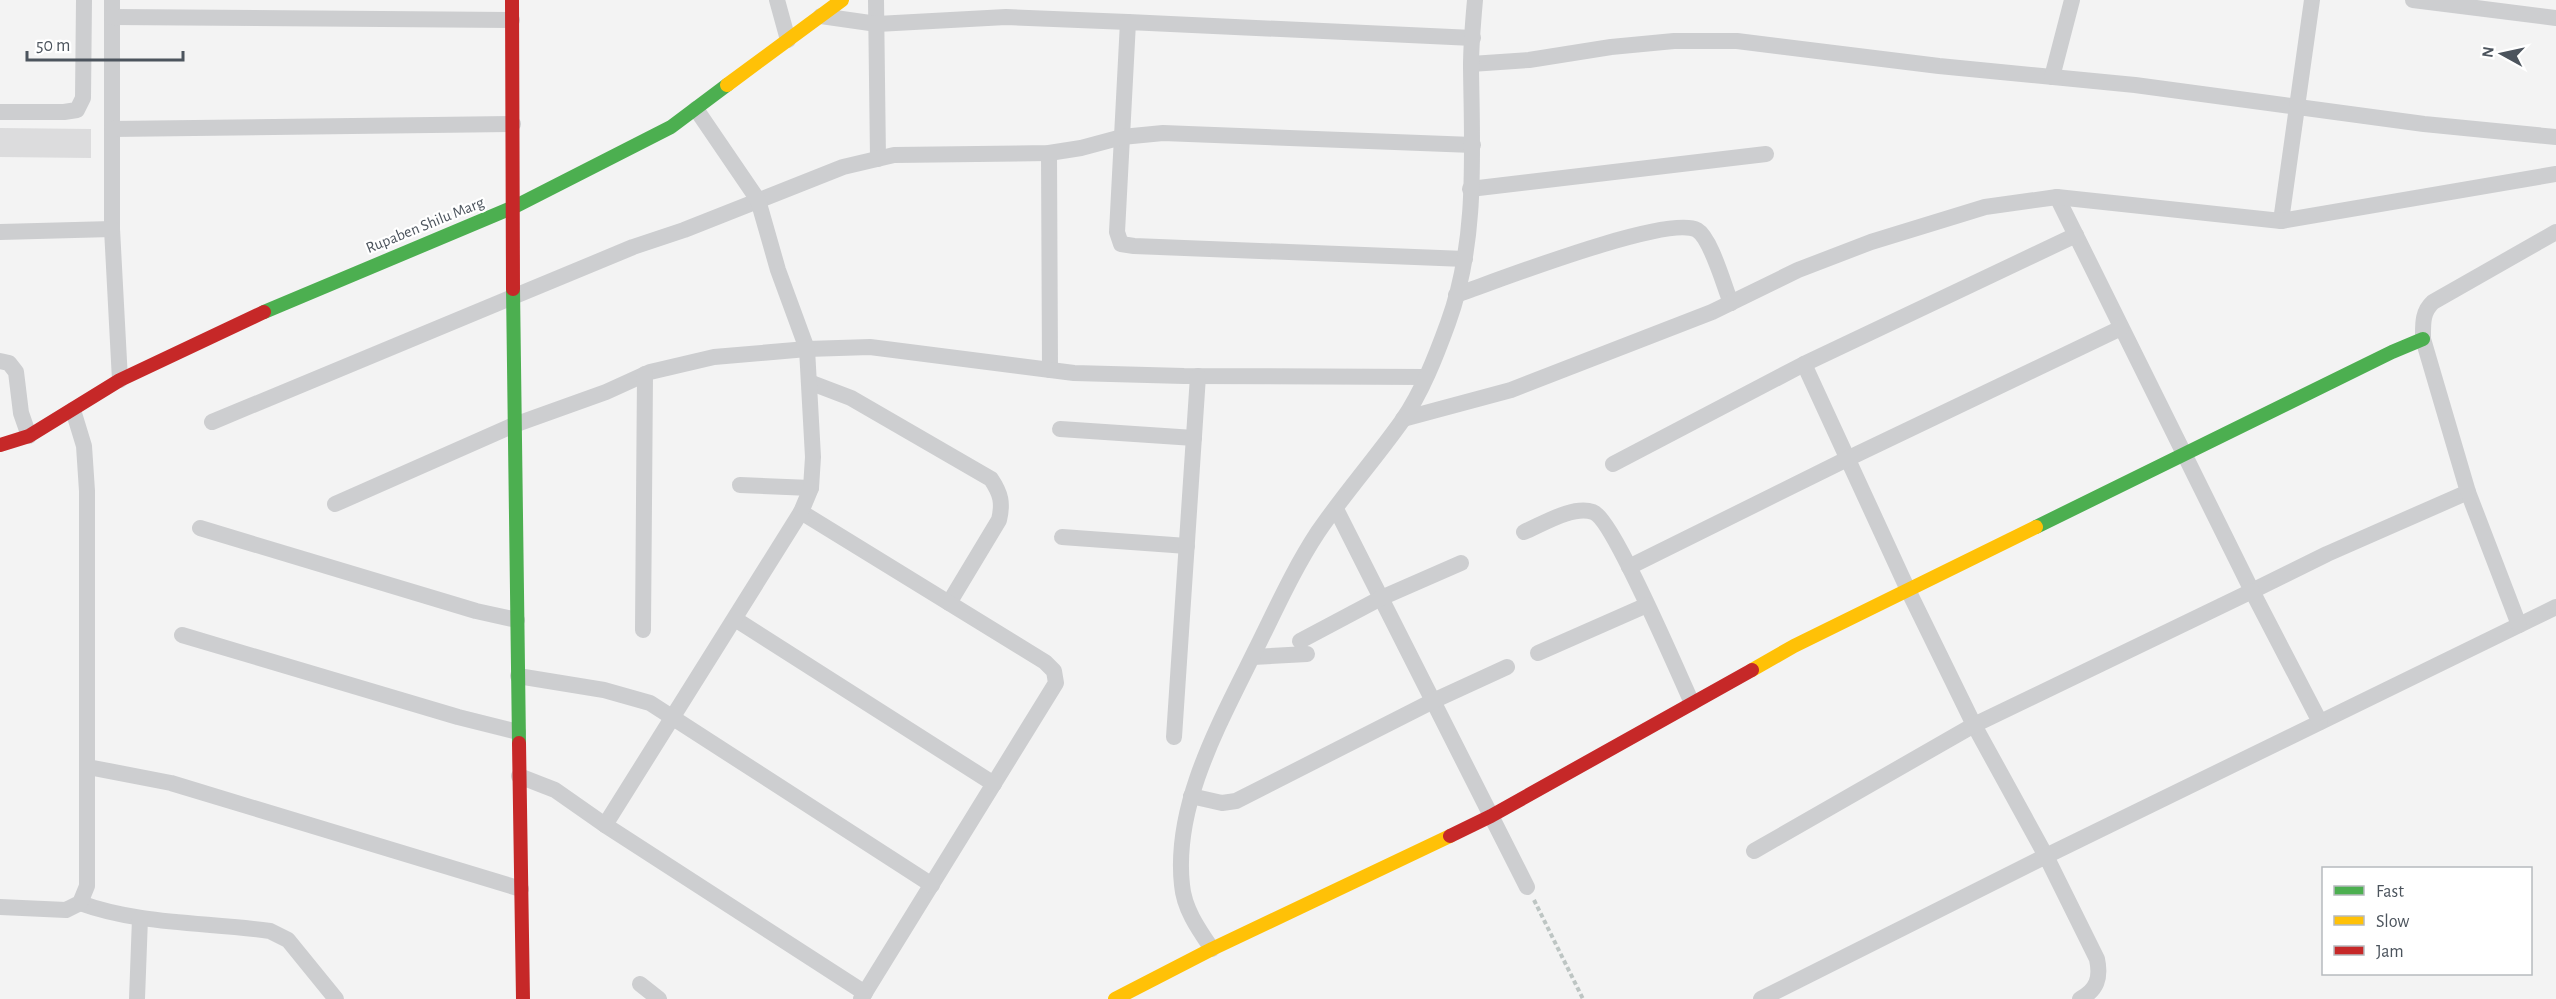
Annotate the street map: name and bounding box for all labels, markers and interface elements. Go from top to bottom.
scale bar [27,24,183,62]
north arrow [2472,24,2532,84]
text: 50 m [36,37,70,55]
text: N [2479,45,2497,59]
street label: Rupaben Shilu Marg [364,194,486,256]
legend [2322,867,2532,975]
text: Fast [2376,883,2404,901]
text: Slow [2376,913,2409,931]
text: Jam [2376,943,2404,961]

